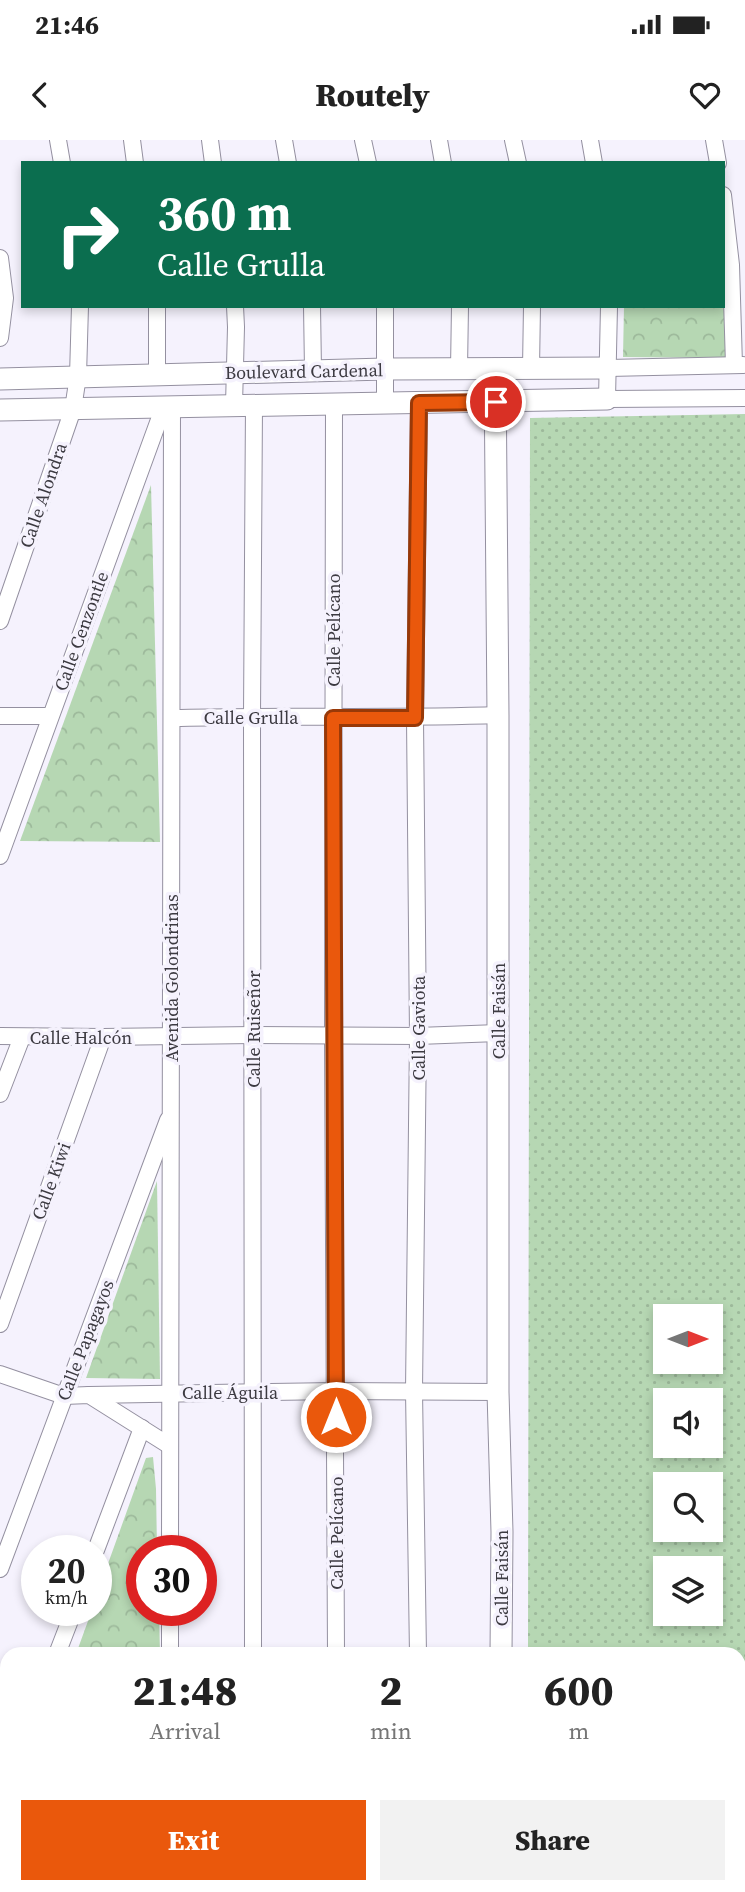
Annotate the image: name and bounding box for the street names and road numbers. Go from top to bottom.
street label: Boulevard Cardenal [225,357,383,385]
street label: Calle Alondra [13,438,73,551]
street label: Calle Cenzontle [48,568,114,694]
street label: Calle Pelícano [321,573,346,687]
street label: Calle Grulla [204,705,299,730]
street label: Avenida Golondrinas [159,894,184,1062]
street label: Calle Faisán [486,963,511,1059]
street label: Calle Ruiseñor [241,970,266,1088]
street label: Calle Gaviota [406,975,431,1080]
street label: Calle Halcón [30,1025,132,1050]
street label: Calle Kiwi [25,1139,77,1223]
street label: Calle Papagayos [50,1276,120,1404]
street label: Calle Águila [182,1380,279,1405]
street label: Calle Pelícano [324,1476,349,1590]
street label: Calle Faisán [489,1530,514,1626]

